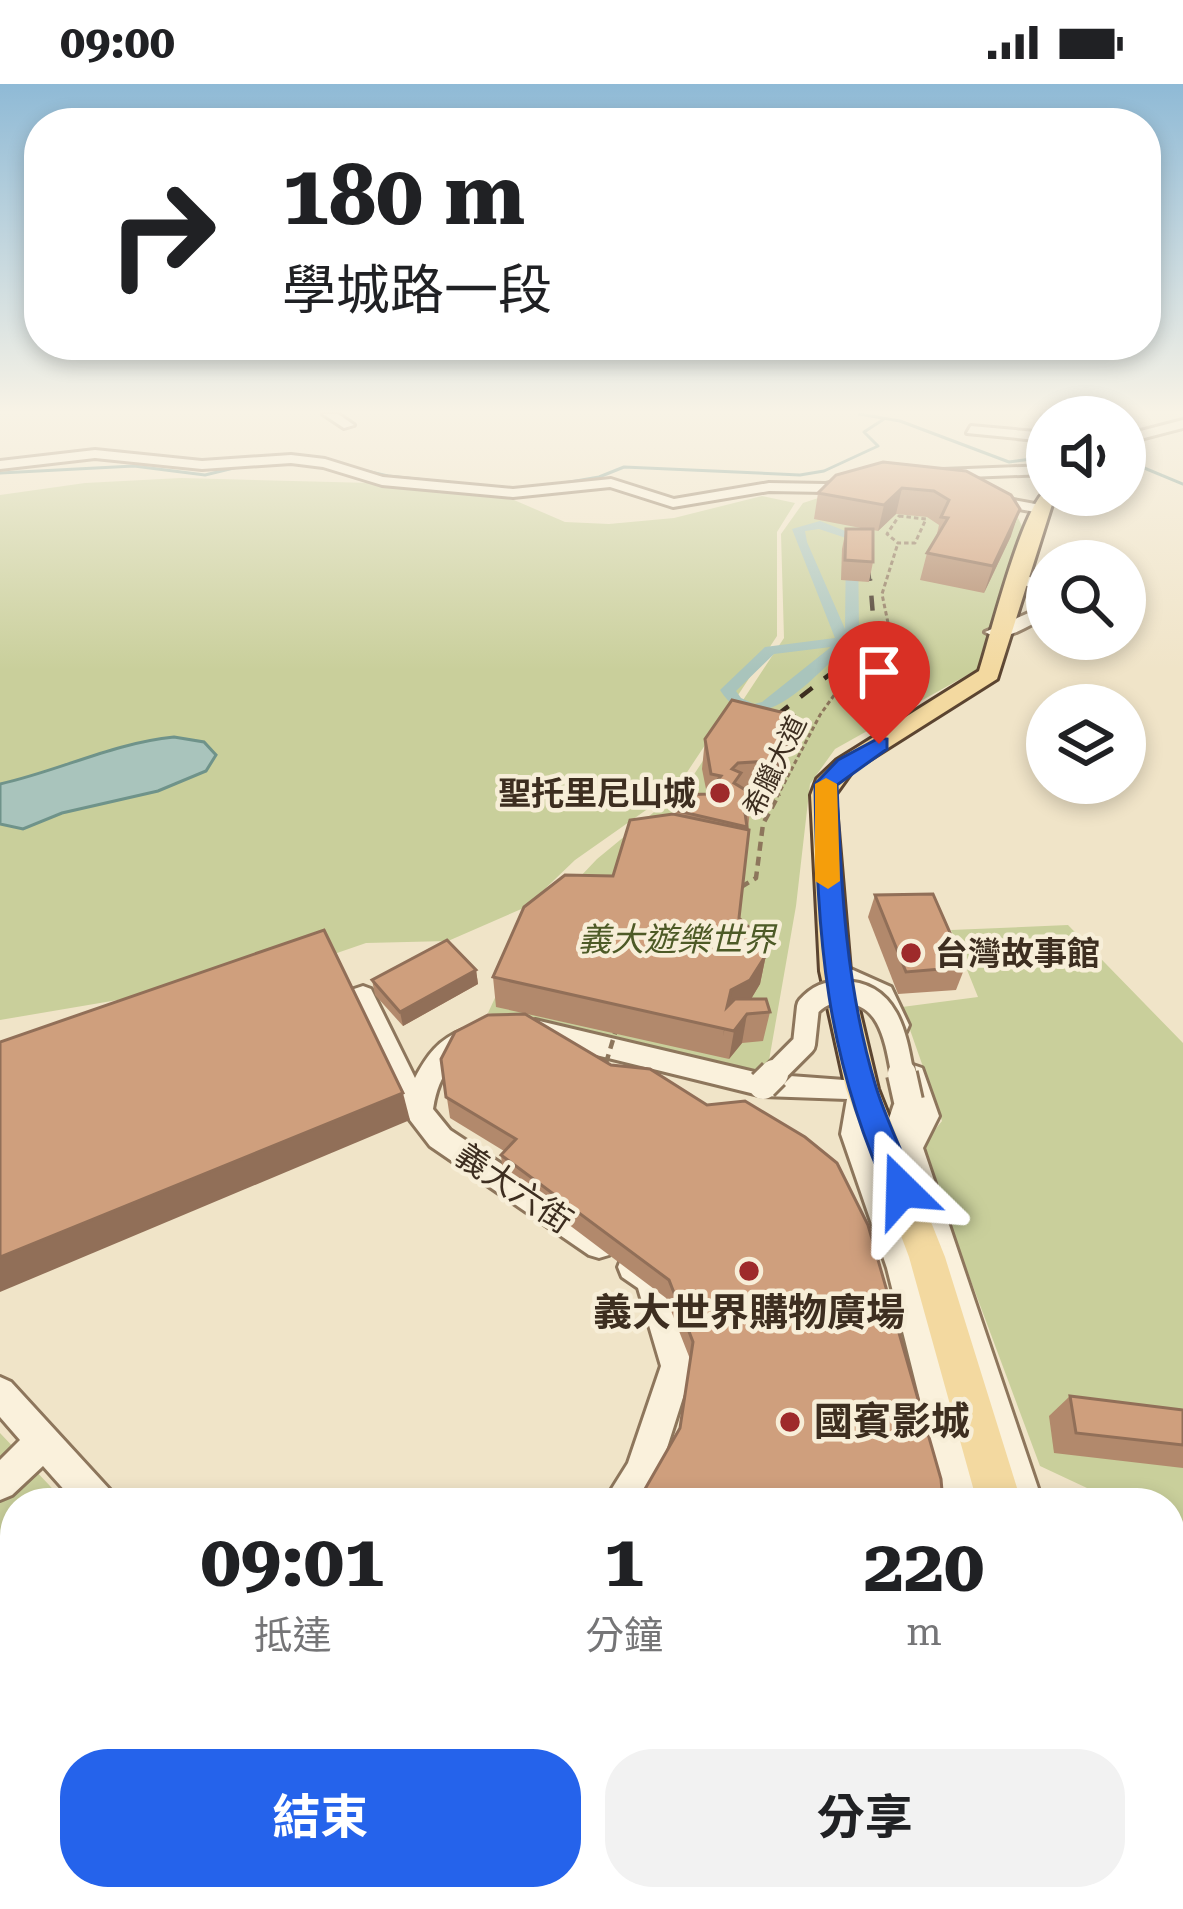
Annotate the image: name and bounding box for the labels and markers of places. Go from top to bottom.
pin [828,621,930,744]
place label: 聖托里尼山城 [498,774,696,813]
marker: 聖托里尼山城 [707,780,733,806]
place label: 台灣故事館 [935,934,1100,973]
marker: 台灣故事館 [898,940,924,966]
marker: 義大世界購物廣場 [736,1258,762,1284]
place label: 義大世界購物廣場 [593,1290,905,1336]
place label: 國賓影城 [814,1399,970,1445]
marker: 國賓影城 [777,1409,803,1435]

